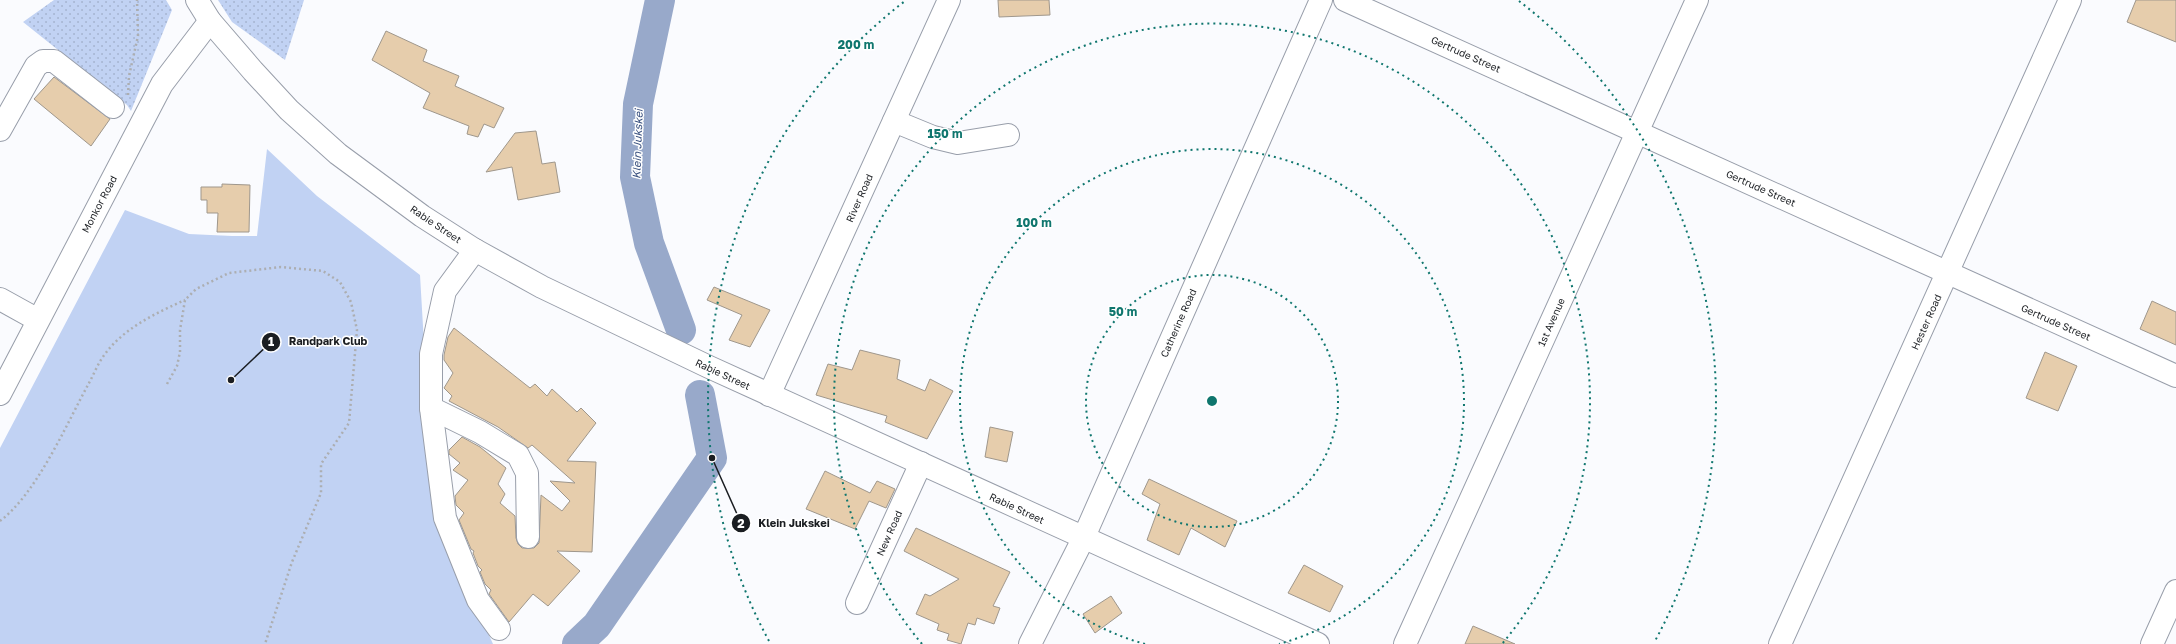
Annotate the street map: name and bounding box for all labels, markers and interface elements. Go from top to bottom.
street label: Gertrude Street [1429,33,1503,75]
text: 200 m [838,37,874,52]
water label: Klein Jukskei [629,107,645,179]
text: 150 m [928,126,962,141]
street label: Gertrude Street [1724,167,1798,209]
street label: River Road [843,172,875,224]
street label: Monkor Road [79,173,119,235]
street label: Rabie Street [408,203,464,245]
text: 100 m [1016,215,1052,230]
street label: Catherine Road [1158,287,1198,359]
street label: Hester Road [1908,292,1944,352]
street label: 1st Avenue [1535,296,1567,348]
street label: Gertrude Street [2019,301,2093,343]
text: 50 m [1109,304,1137,319]
callout: Randpark Club [261,330,376,353]
text: 1 [268,334,274,349]
text: Randpark Club [289,334,368,347]
street label: Rabie Street [694,356,752,392]
centre of rings [1205,394,1219,408]
street label: Rabie Street [988,490,1046,526]
street label: New Road [874,508,904,558]
callout: Klein Jukskei [731,512,838,535]
text: 2 [737,516,745,531]
text: Klein Jukskei [758,516,830,529]

